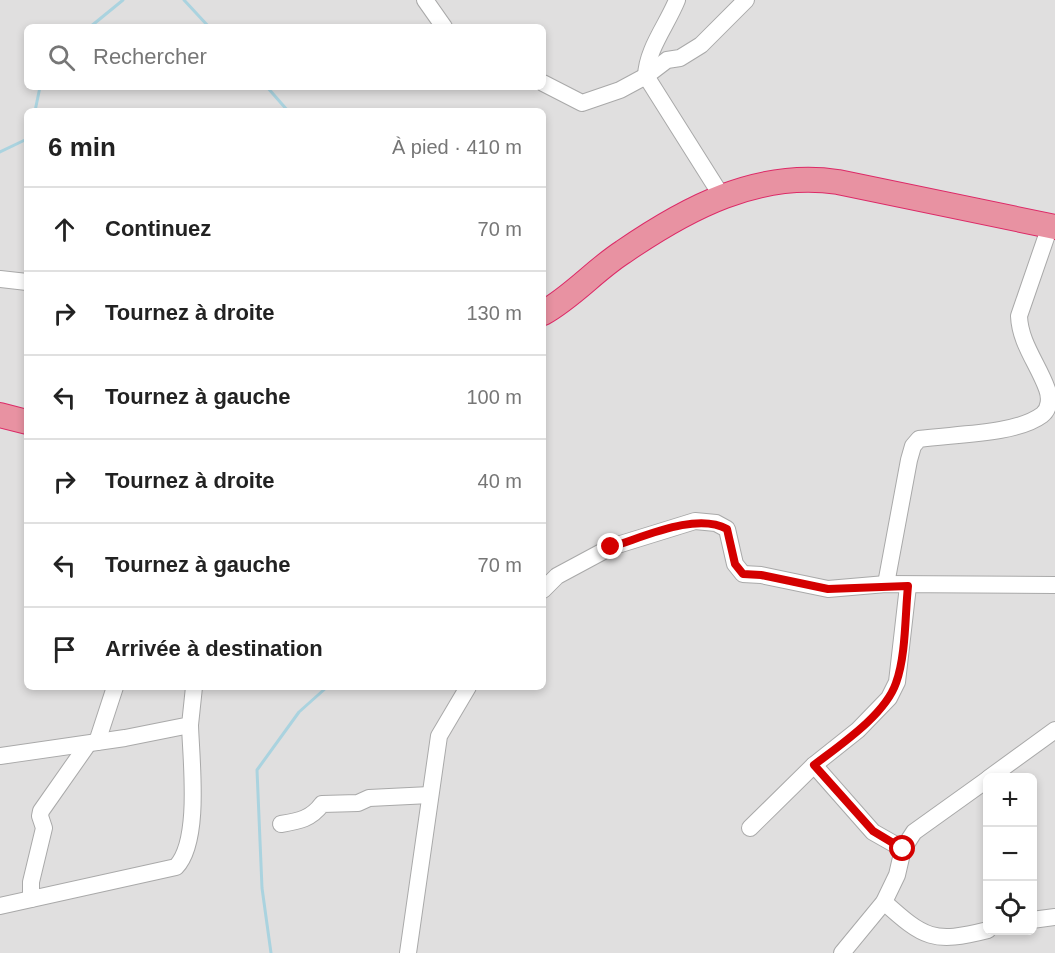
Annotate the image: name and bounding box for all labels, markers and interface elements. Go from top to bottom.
search box [24,24,546,90]
icon: search [45,41,78,74]
text: Rechercher [93,44,207,69]
text: 6 min [48,132,116,162]
text: À pied · 410 m [392,136,522,158]
icon: ahead [48,213,81,246]
text: Continuez [105,216,211,241]
text: 70 m [478,218,522,240]
icon: right [48,297,81,330]
text: Tournez à droite [105,300,275,325]
text: 130 m [466,302,522,324]
icon: left [48,381,81,414]
text: Tournez à gauche [105,384,290,409]
text: 100 m [466,386,522,408]
icon: right [48,465,81,498]
text: Tournez à droite [105,468,275,493]
text: 40 m [478,470,522,492]
route end [597,533,623,559]
icon: left [48,549,81,582]
text: Tournez à gauche [105,552,290,577]
text: 70 m [478,554,522,576]
icon: arrive [48,633,81,666]
text: Arrivée à destination [105,636,323,661]
map controls [983,773,1037,935]
button: + [983,773,1037,827]
button: − [983,827,1037,881]
route start [889,835,915,861]
button: locate [983,881,1037,935]

